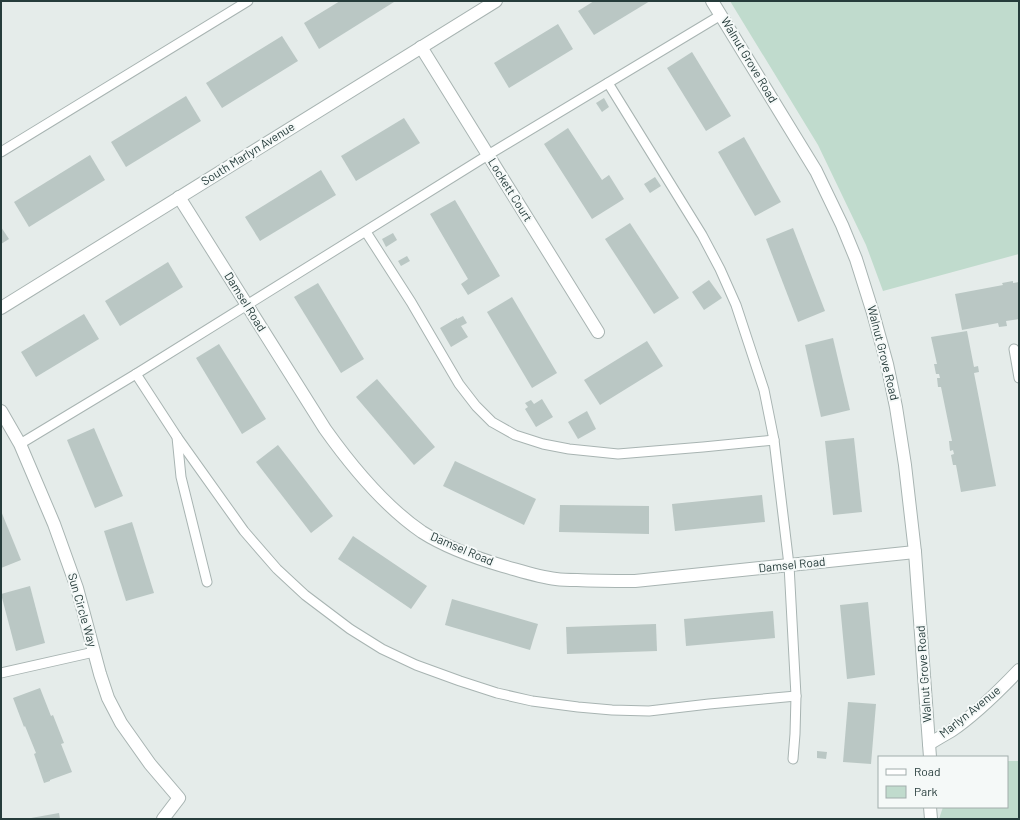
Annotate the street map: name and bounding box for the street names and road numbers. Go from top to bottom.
street label: Walnut Grove Road [719,14,781,105]
street label: South Marlyn Avenue [198,119,297,188]
street label: Lockett Court [486,155,536,224]
street label: Damsel Road [222,269,270,334]
street label: Walnut Grove Road [865,304,903,402]
street label: Damsel Road [429,528,496,568]
street label: Damsel Road [758,554,826,574]
street label: Sun Circle Way [66,571,100,649]
street label: Walnut Grove Road [913,625,933,723]
street label: Marlyn Avenue [936,682,1003,740]

